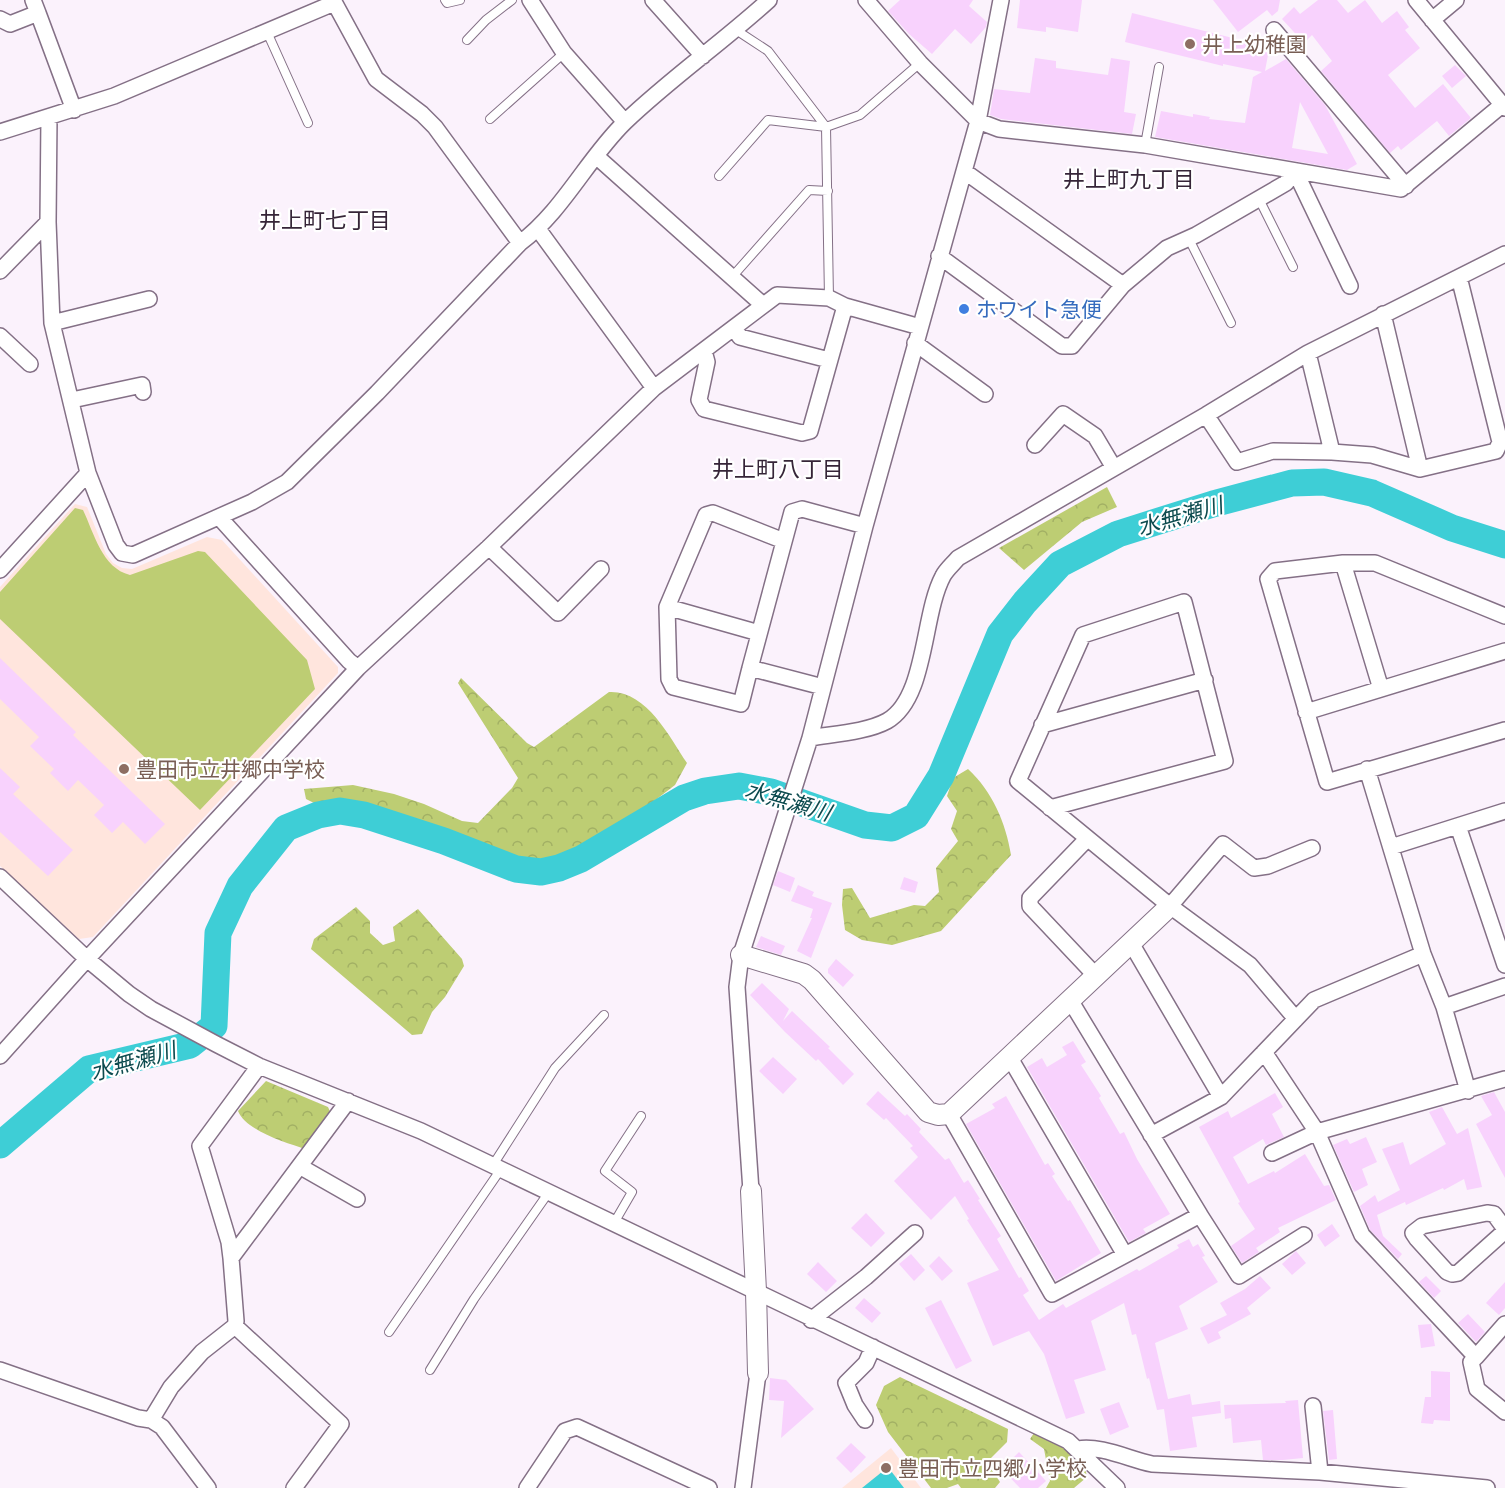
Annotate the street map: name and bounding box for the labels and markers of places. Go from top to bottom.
place label: 井上幼稚園 [1202,30,1307,58]
marker: 井上幼稚園 [1183,37,1197,51]
place label: ホワイト急便 [976,295,1102,323]
marker: ホワイト急便 [957,302,971,316]
place label: 豊田市立井郷中学校 [136,755,325,783]
marker: 豊田市立井郷中学校 [117,762,131,776]
place label: 豊田市立四郷小学校 [898,1454,1087,1482]
marker: 豊田市立四郷小学校 [879,1461,893,1475]

